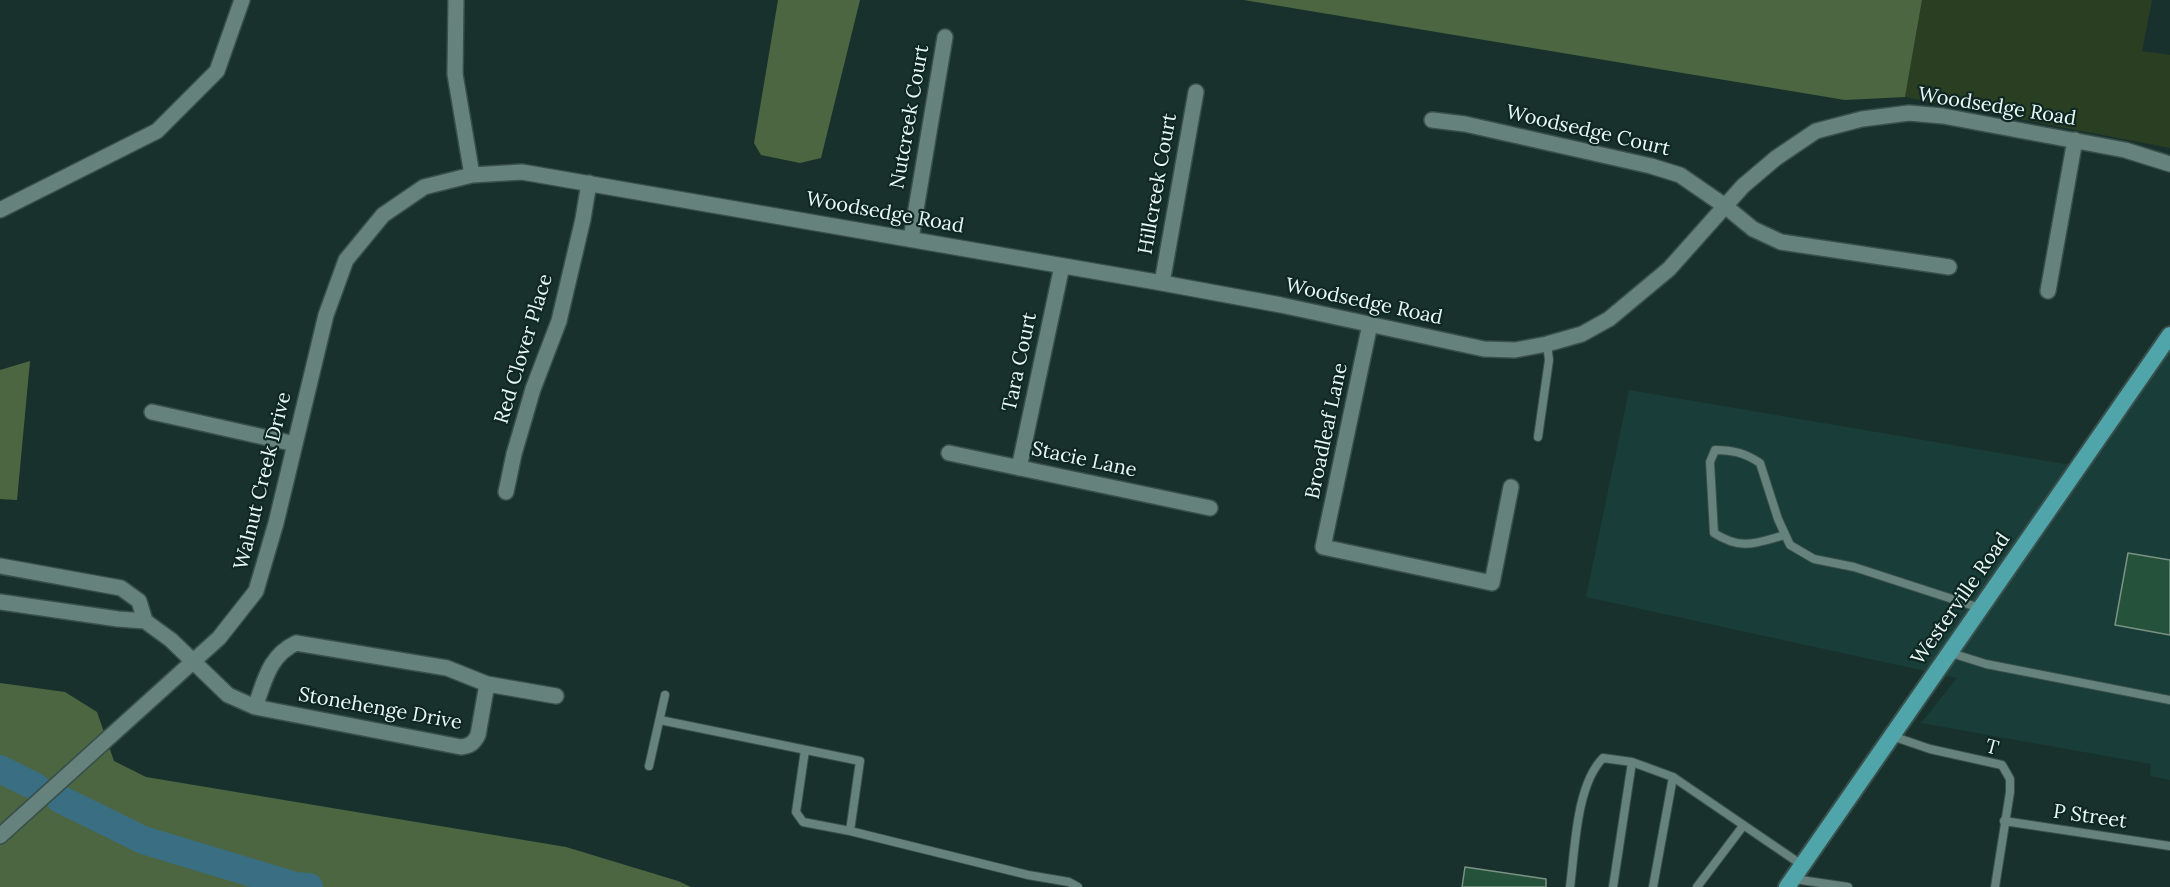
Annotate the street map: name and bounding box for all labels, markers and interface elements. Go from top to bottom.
street label: Nutcreek Court [886,43,934,191]
street label: Woodsedge Road [1916,83,2078,131]
street label: Woodsedge Court [1504,100,1672,162]
street label: Hillcreek Court [1134,112,1182,256]
street label: Woodsedge Road [804,187,966,239]
street label: Red Clover Place [490,271,558,427]
street label: Woodsedge Road [1283,274,1445,330]
street label: Tara Court [998,310,1042,414]
street label: Broadleaf Lane [1301,361,1353,501]
street label: Walnut Creek Drive [229,390,297,572]
street label: Stacie Lane [1029,437,1139,483]
street label: Westerville Road [1907,528,2015,670]
street label: Stonehenge Drive [296,683,464,735]
street label: T [1983,735,2001,761]
street label: P Street [2052,800,2128,834]

